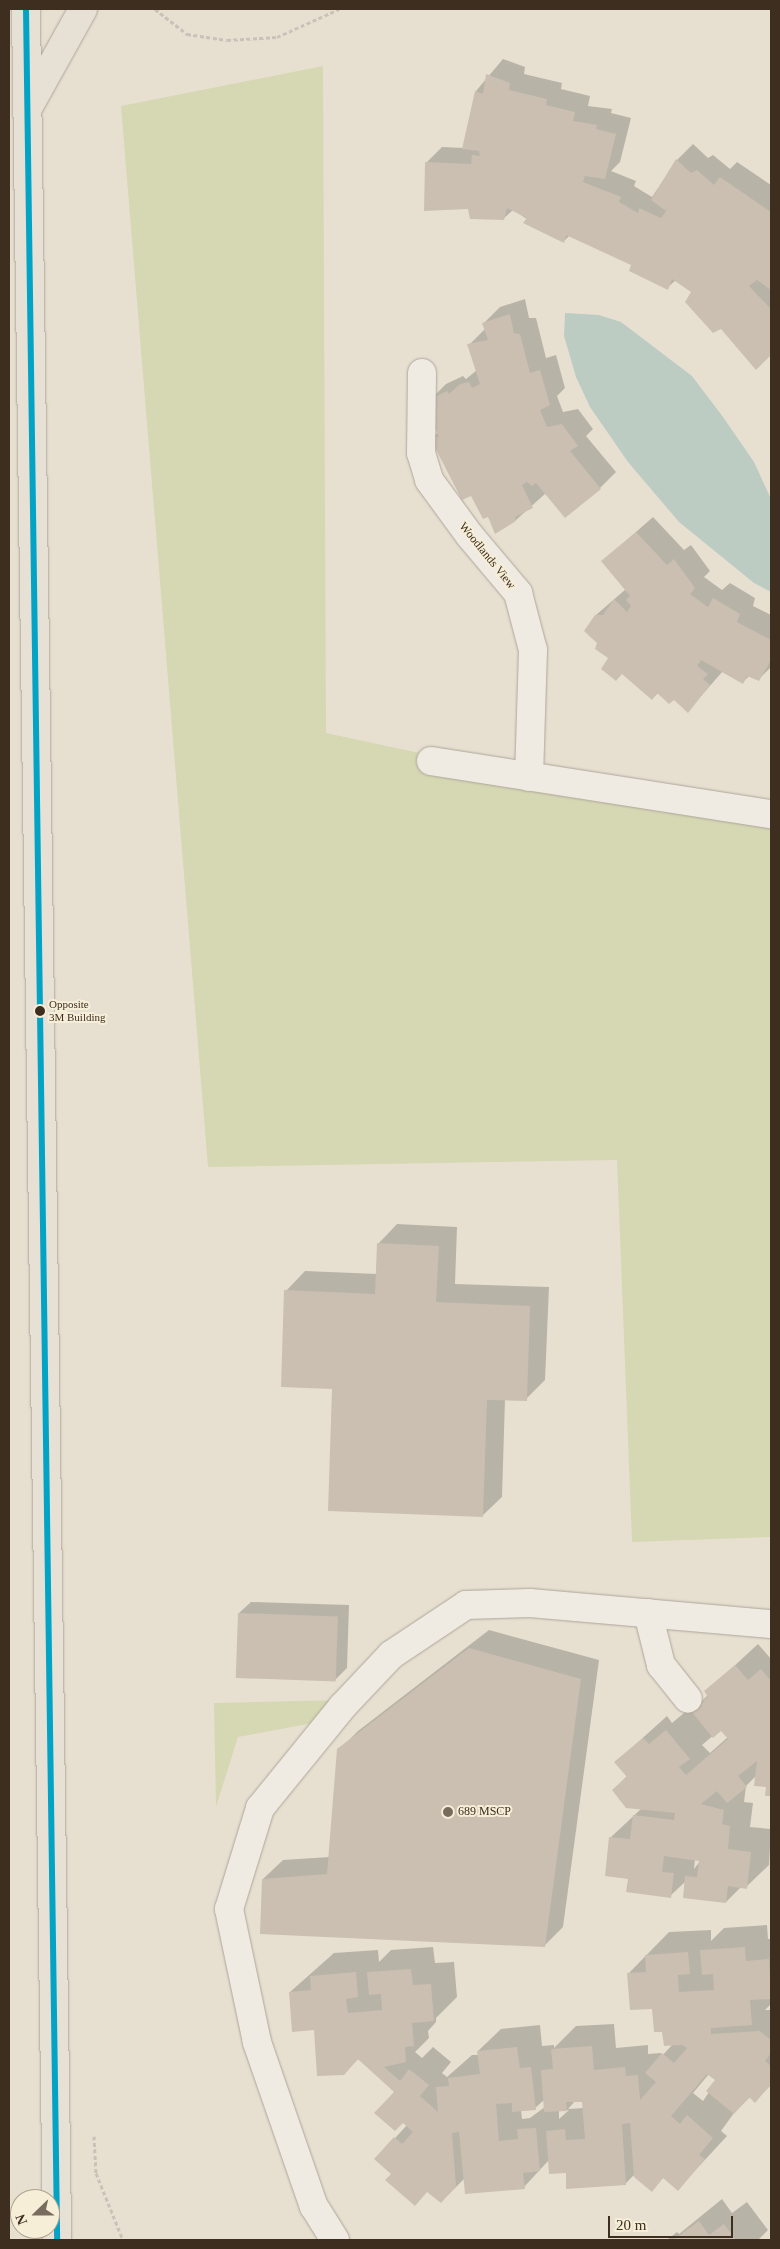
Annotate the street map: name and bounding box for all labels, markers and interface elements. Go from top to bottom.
street label: Woodlands View [456,520,518,592]
place label: Opposite 3M Building [49,998,106,1024]
marker: Opposite 3M Building [35,1006,45,1016]
place label: 689 MSCP [458,1805,511,1819]
marker: 689 MSCP [442,1806,454,1818]
north arrow [10,2189,60,2239]
scale bar [610,2206,735,2238]
text: N [13,2212,30,2227]
text: 20 m [616,2217,646,2233]

